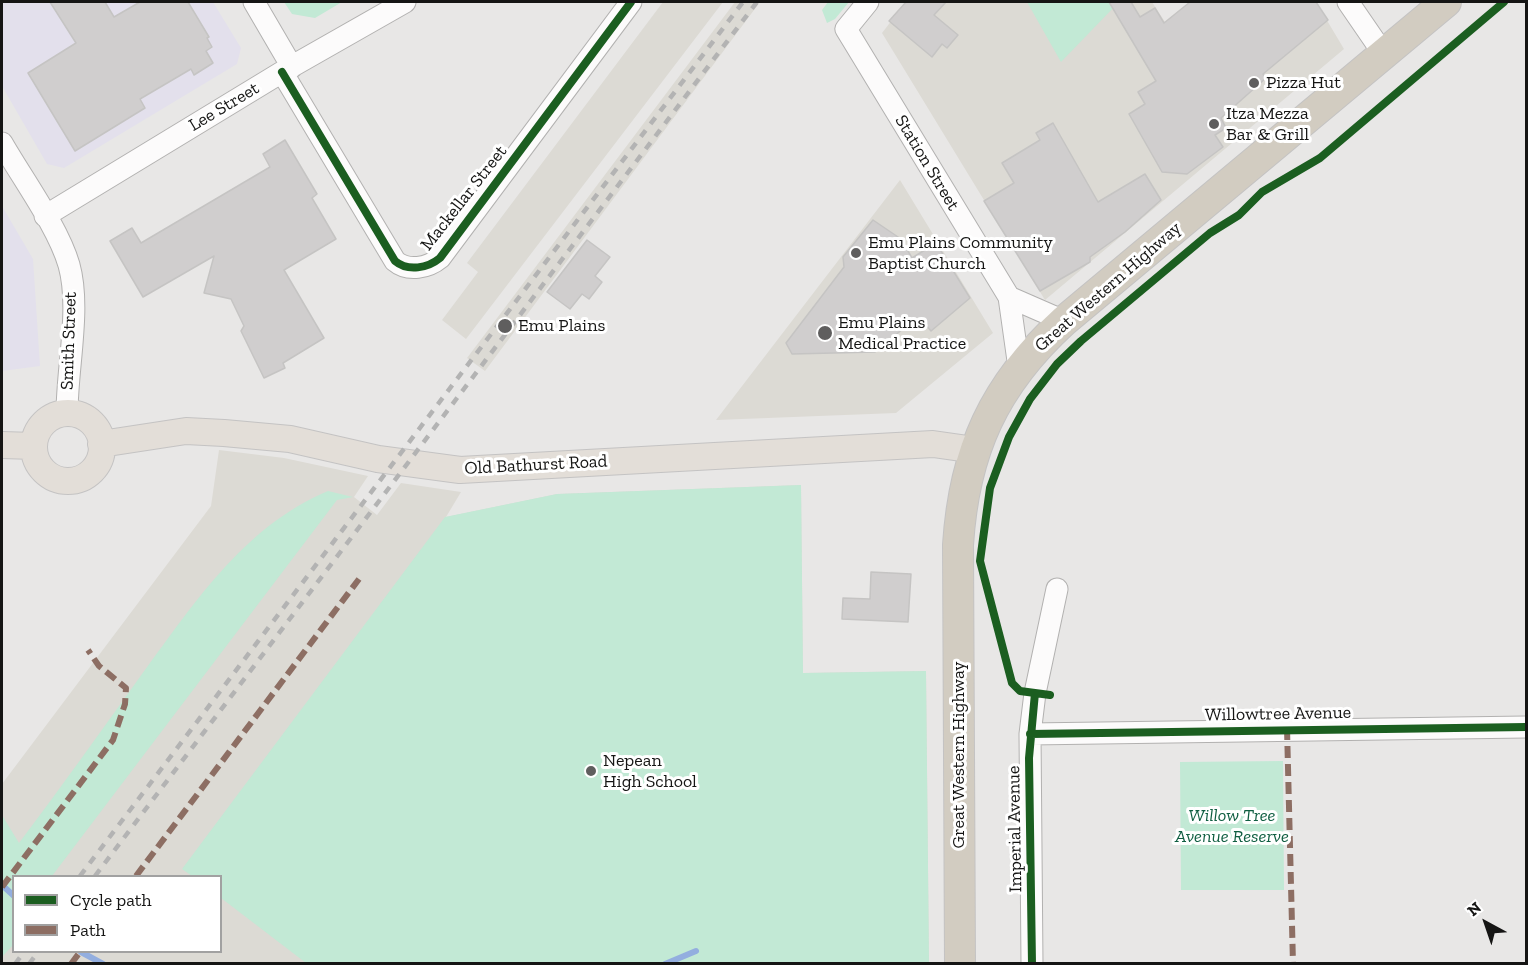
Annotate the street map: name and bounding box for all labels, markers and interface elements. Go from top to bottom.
place label: Pizza Hut [1266,72,1341,94]
marker: Pizza Hut [1247,76,1261,90]
street label: Lee Street [185,78,263,136]
place label: Itza Mezza Bar & Grill [1226,103,1309,146]
street label: Station Street [890,111,964,215]
marker: Itza Mezza Bar & Grill [1207,117,1221,131]
street label: Mackellar Street [416,141,512,255]
street label: Great Western Highway [1030,218,1186,356]
place label: Emu Plains Community Baptist Church [868,232,1053,274]
marker: Emu Plains Community Baptist Church [849,246,863,260]
street label: Smith Street [56,291,82,391]
place label: Emu Plains Medical Practice [838,312,966,354]
place label: Emu Plains [518,315,605,337]
marker: Emu Plains [496,317,514,335]
marker: Emu Plains Medical Practice [816,324,834,342]
street label: Old Bathurst Road [464,450,608,480]
street label: Great Western Highway [948,662,970,848]
street label: Willowtree Avenue [1205,702,1351,726]
place label: Nepean High School [603,750,697,792]
marker: Nepean High School [584,764,598,778]
street label: Imperial Avenue [1003,765,1027,893]
park label: Willow Tree Avenue Reserve [1175,805,1289,848]
legend [12,875,222,953]
text: Cycle path [70,889,152,911]
north arrow [1456,893,1516,953]
text: N [1463,898,1485,920]
text: Path [70,919,106,941]

